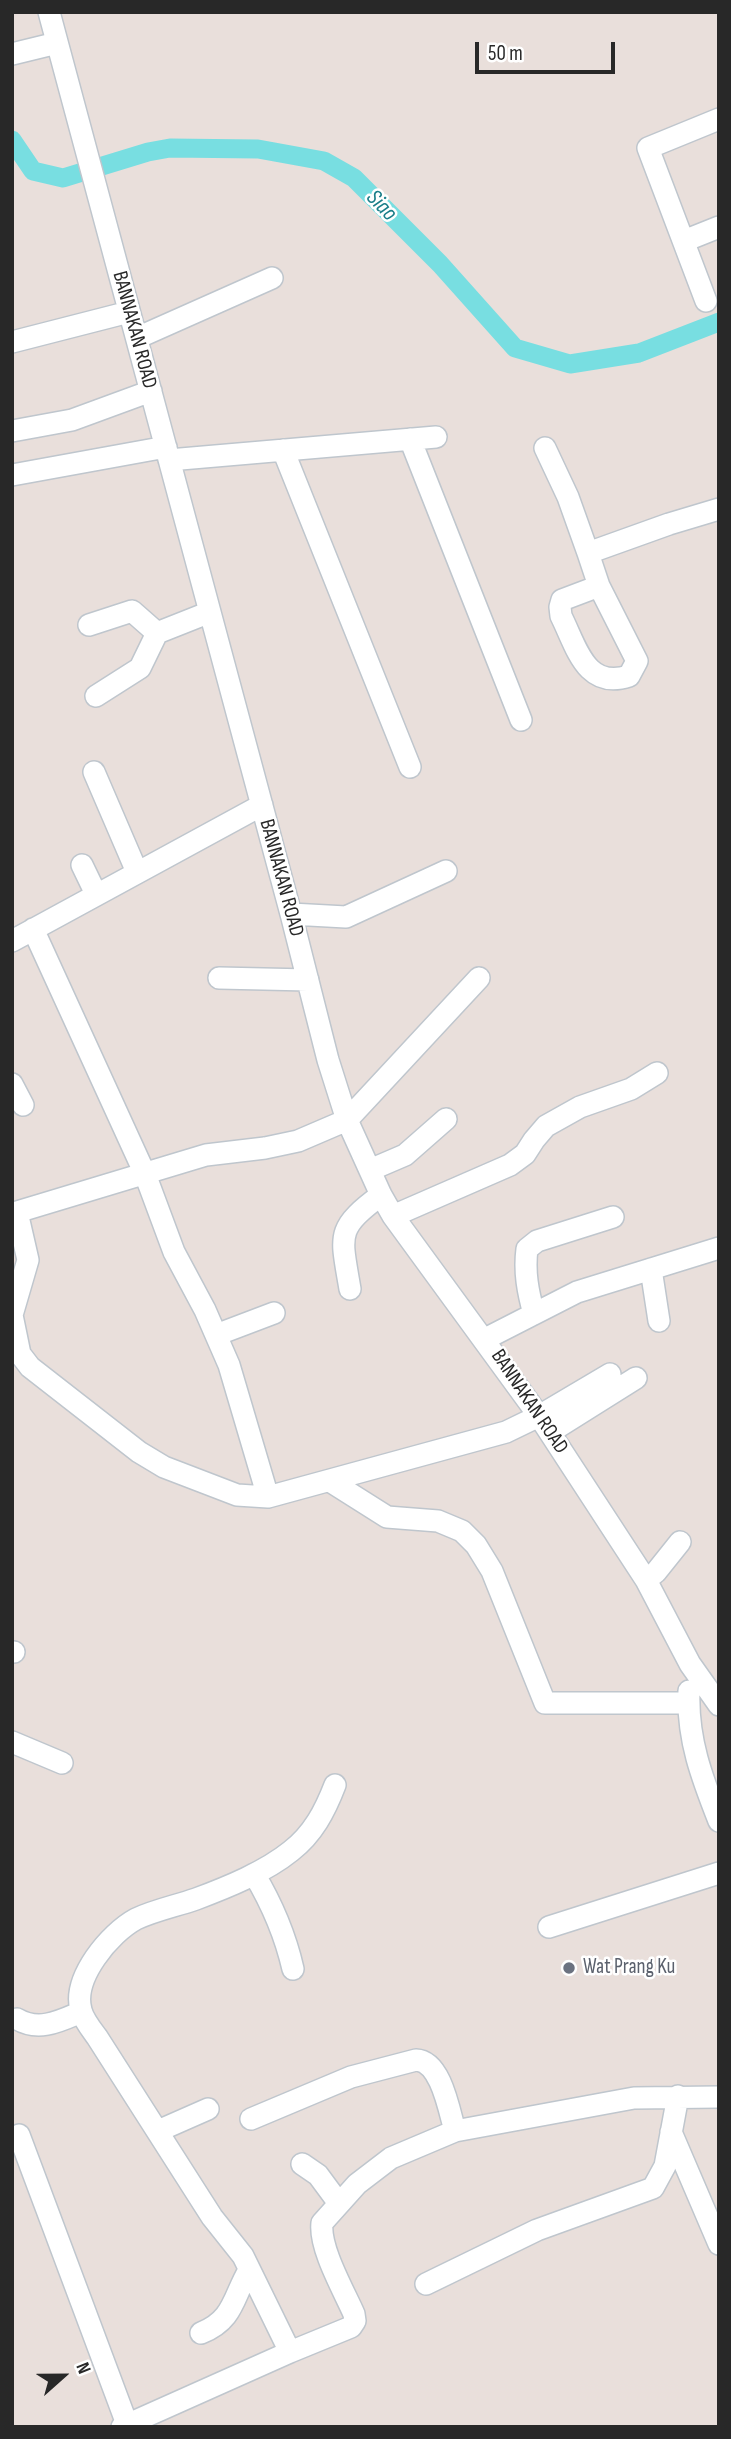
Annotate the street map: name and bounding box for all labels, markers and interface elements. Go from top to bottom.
scale bar [479,28,619,72]
text: 50 m [488,41,523,66]
water label: Siao [360,185,402,227]
street label: BANNAKAN ROAD [106,269,162,391]
street label: BANNAKAN ROAD [253,817,309,939]
street label: BANNAKAN ROAD [485,1345,573,1459]
place label: Wat Prang Ku [583,1955,675,1981]
marker: Wat Prang Ku [561,1960,577,1976]
north arrow [28,2341,98,2411]
text: N [71,2359,96,2377]

